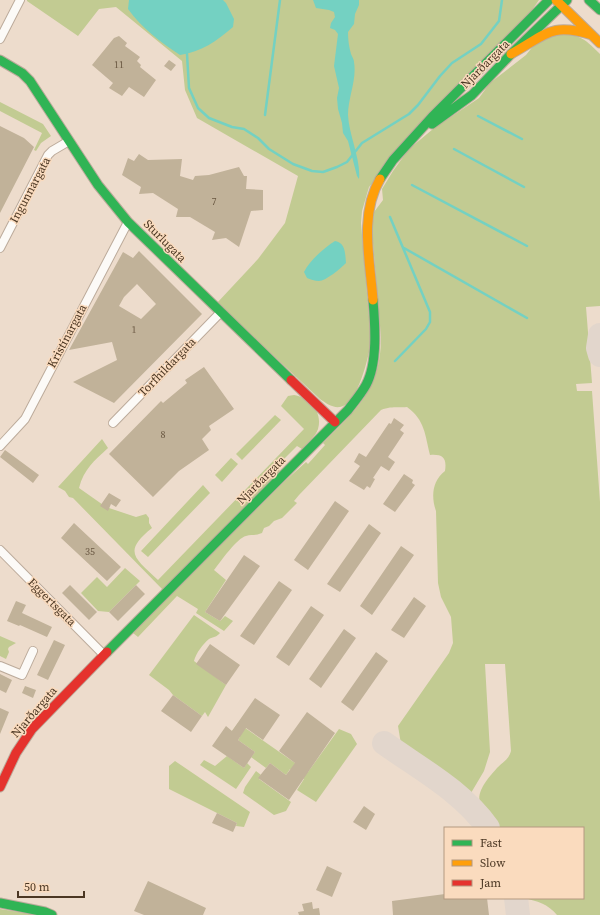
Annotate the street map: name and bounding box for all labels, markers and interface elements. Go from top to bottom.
street label: Njarðargata [457,36,513,92]
house number: 11 [114,58,124,71]
street label: Ingunnargata [6,153,55,226]
house number: 7 [212,195,217,208]
street label: Sturlugata [140,216,190,266]
street label: Kristínargata [44,301,91,371]
house number: 1 [132,323,137,336]
street label: Torfhildargata [135,333,200,400]
house number: 8 [161,428,166,441]
street label: Njarðargata [233,452,289,508]
house number: 35 [85,545,95,558]
street label: Eggertsgata [24,574,80,630]
street label: Njarðargata [7,682,61,741]
legend [444,827,584,899]
text: Fast [480,835,502,851]
text: Slow [480,855,506,871]
scale bar [18,873,84,899]
text: Jam [479,875,501,891]
text: 50 m [24,879,50,895]

